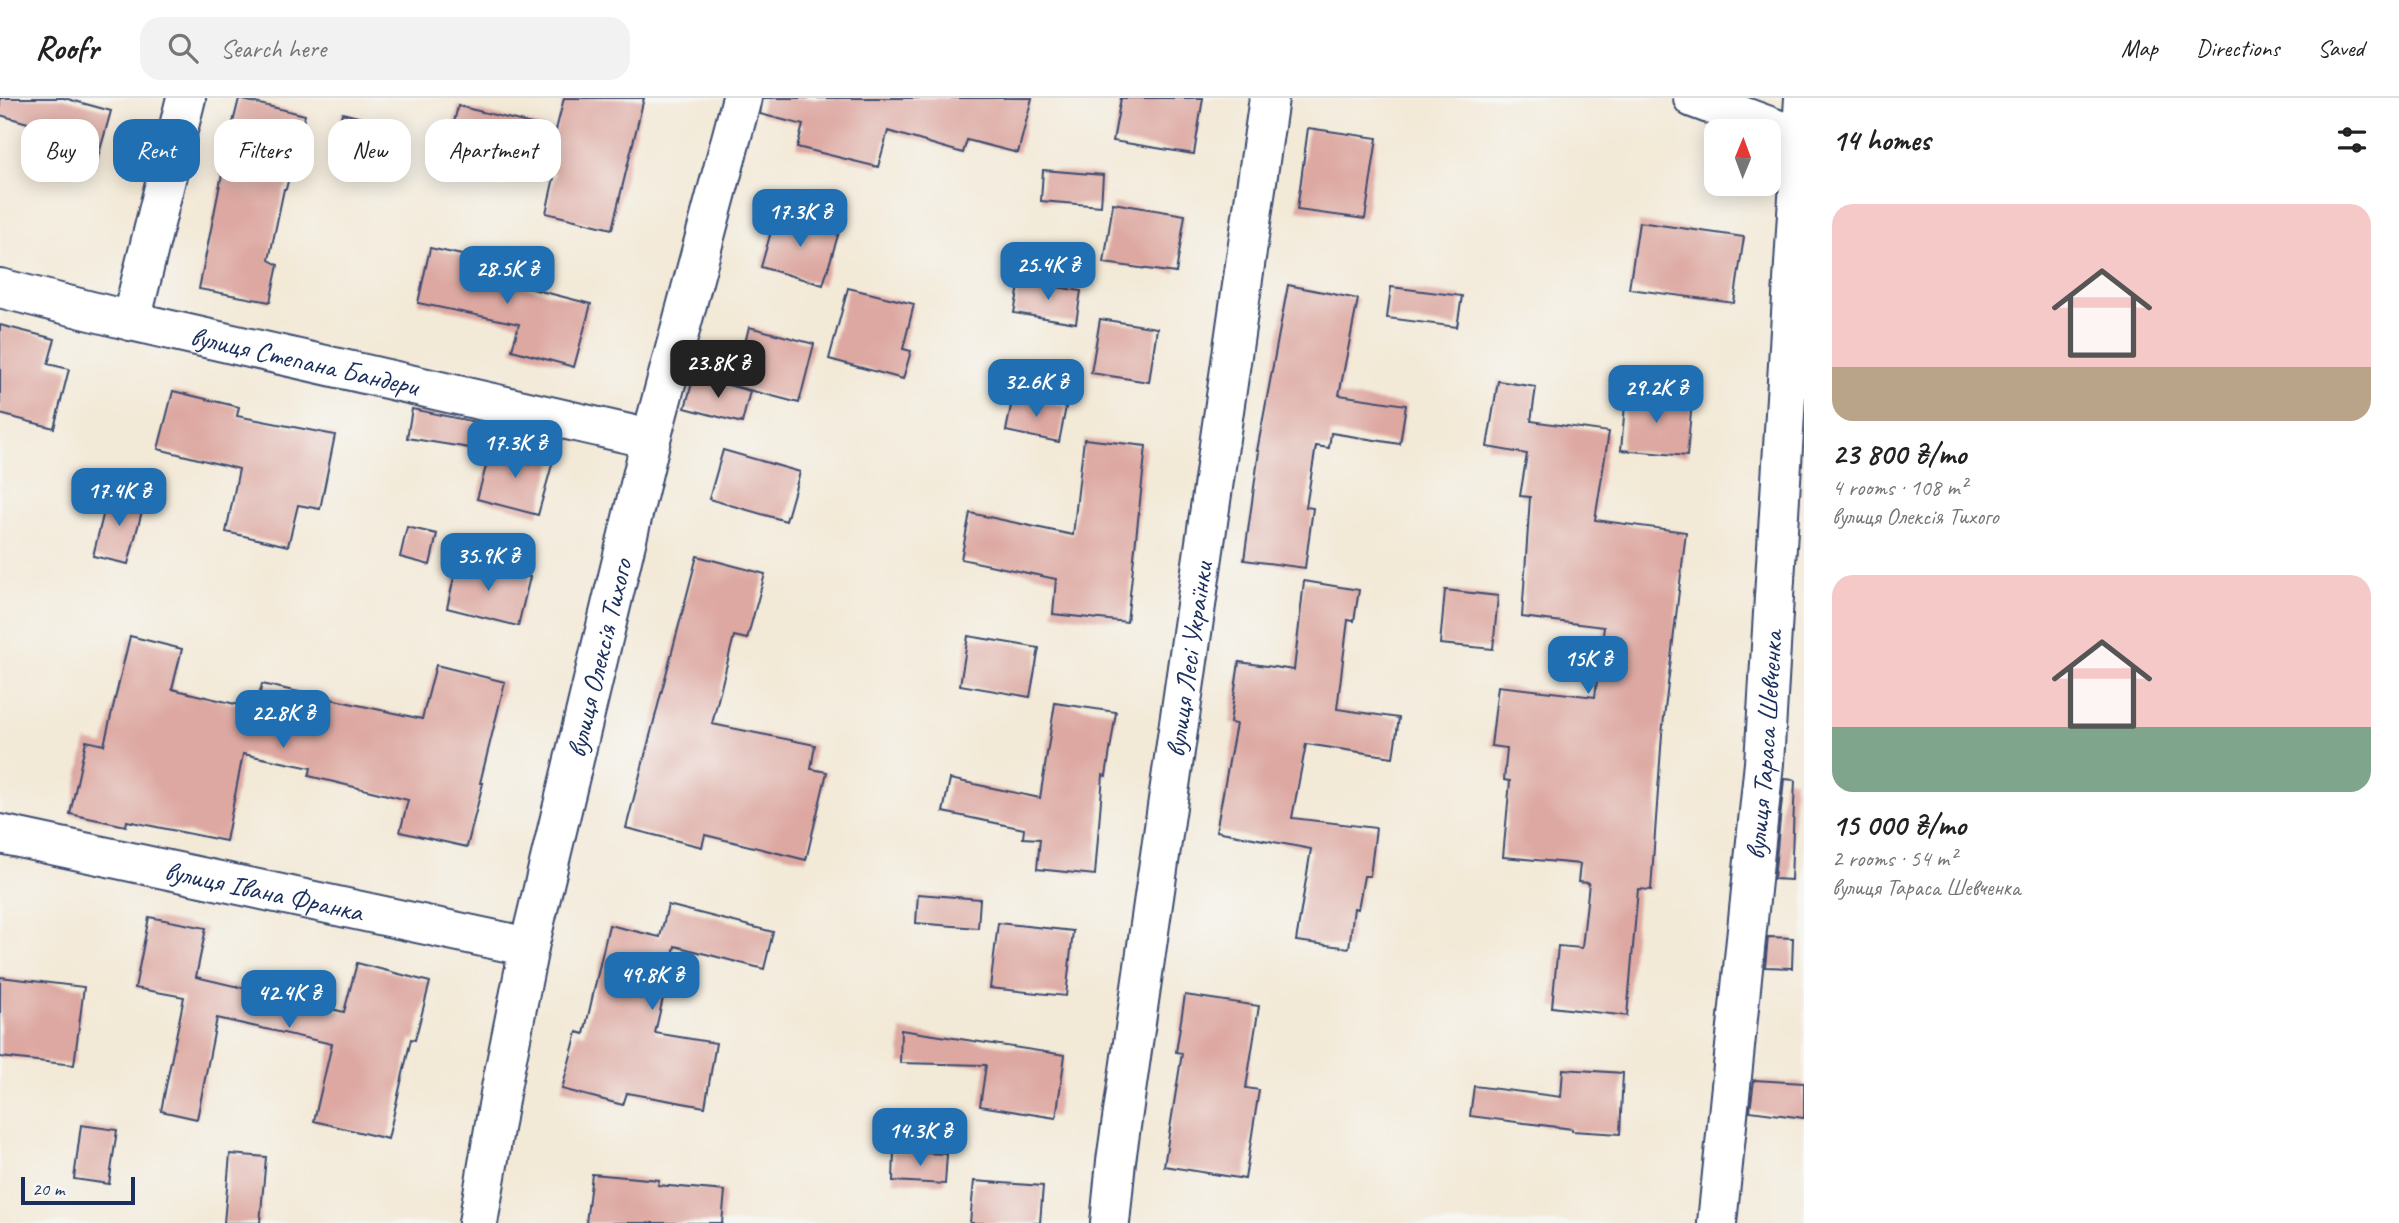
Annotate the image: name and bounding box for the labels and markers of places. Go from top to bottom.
pin: 17.3K ₴ [735,190,865,249]
pin: 25.4K ₴ [983,242,1113,302]
pin: 28.5K ₴ [442,246,572,306]
pin: 23.8K ₴ [653,341,783,400]
pin: 32.6K ₴ [971,360,1101,419]
pin: 29.2K ₴ [1591,366,1721,425]
pin: 17.3K ₴ [450,420,580,480]
pin: 17.4K ₴ [54,468,184,528]
pin: 35.9K ₴ [423,533,553,593]
pin: 15K ₴ [1539,636,1637,696]
pin: 22.8K ₴ [218,690,348,750]
pin: 49.8K ₴ [587,953,717,1012]
pin: 42.4K ₴ [224,970,354,1030]
pin: 14.3K ₴ [855,1108,985,1168]

